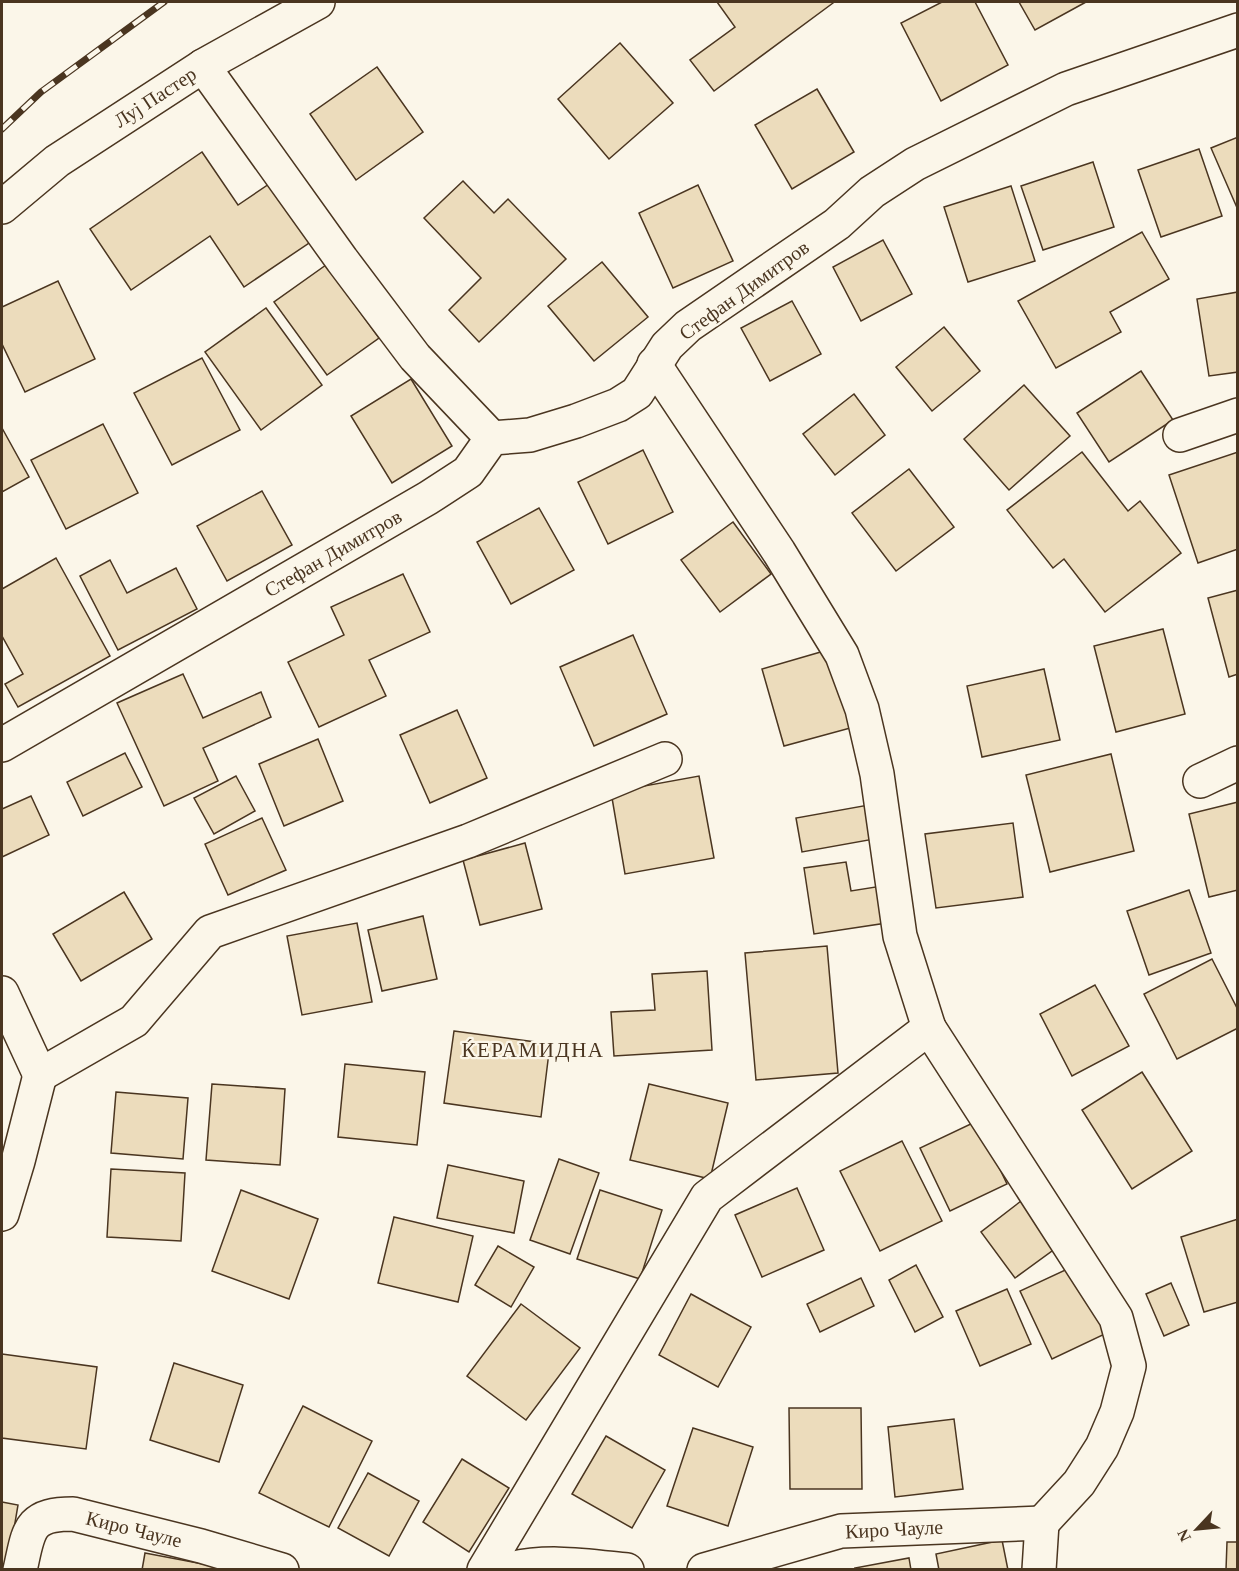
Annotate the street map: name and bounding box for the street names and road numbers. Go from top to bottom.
street label: Луј Пастер [110,62,201,133]
street label: Стефан Димитров [675,236,814,345]
street label: Стефан Димитров [261,505,406,602]
street label: Киро Чауле [84,1506,184,1553]
street label: Киро Чауле [845,1515,944,1544]

